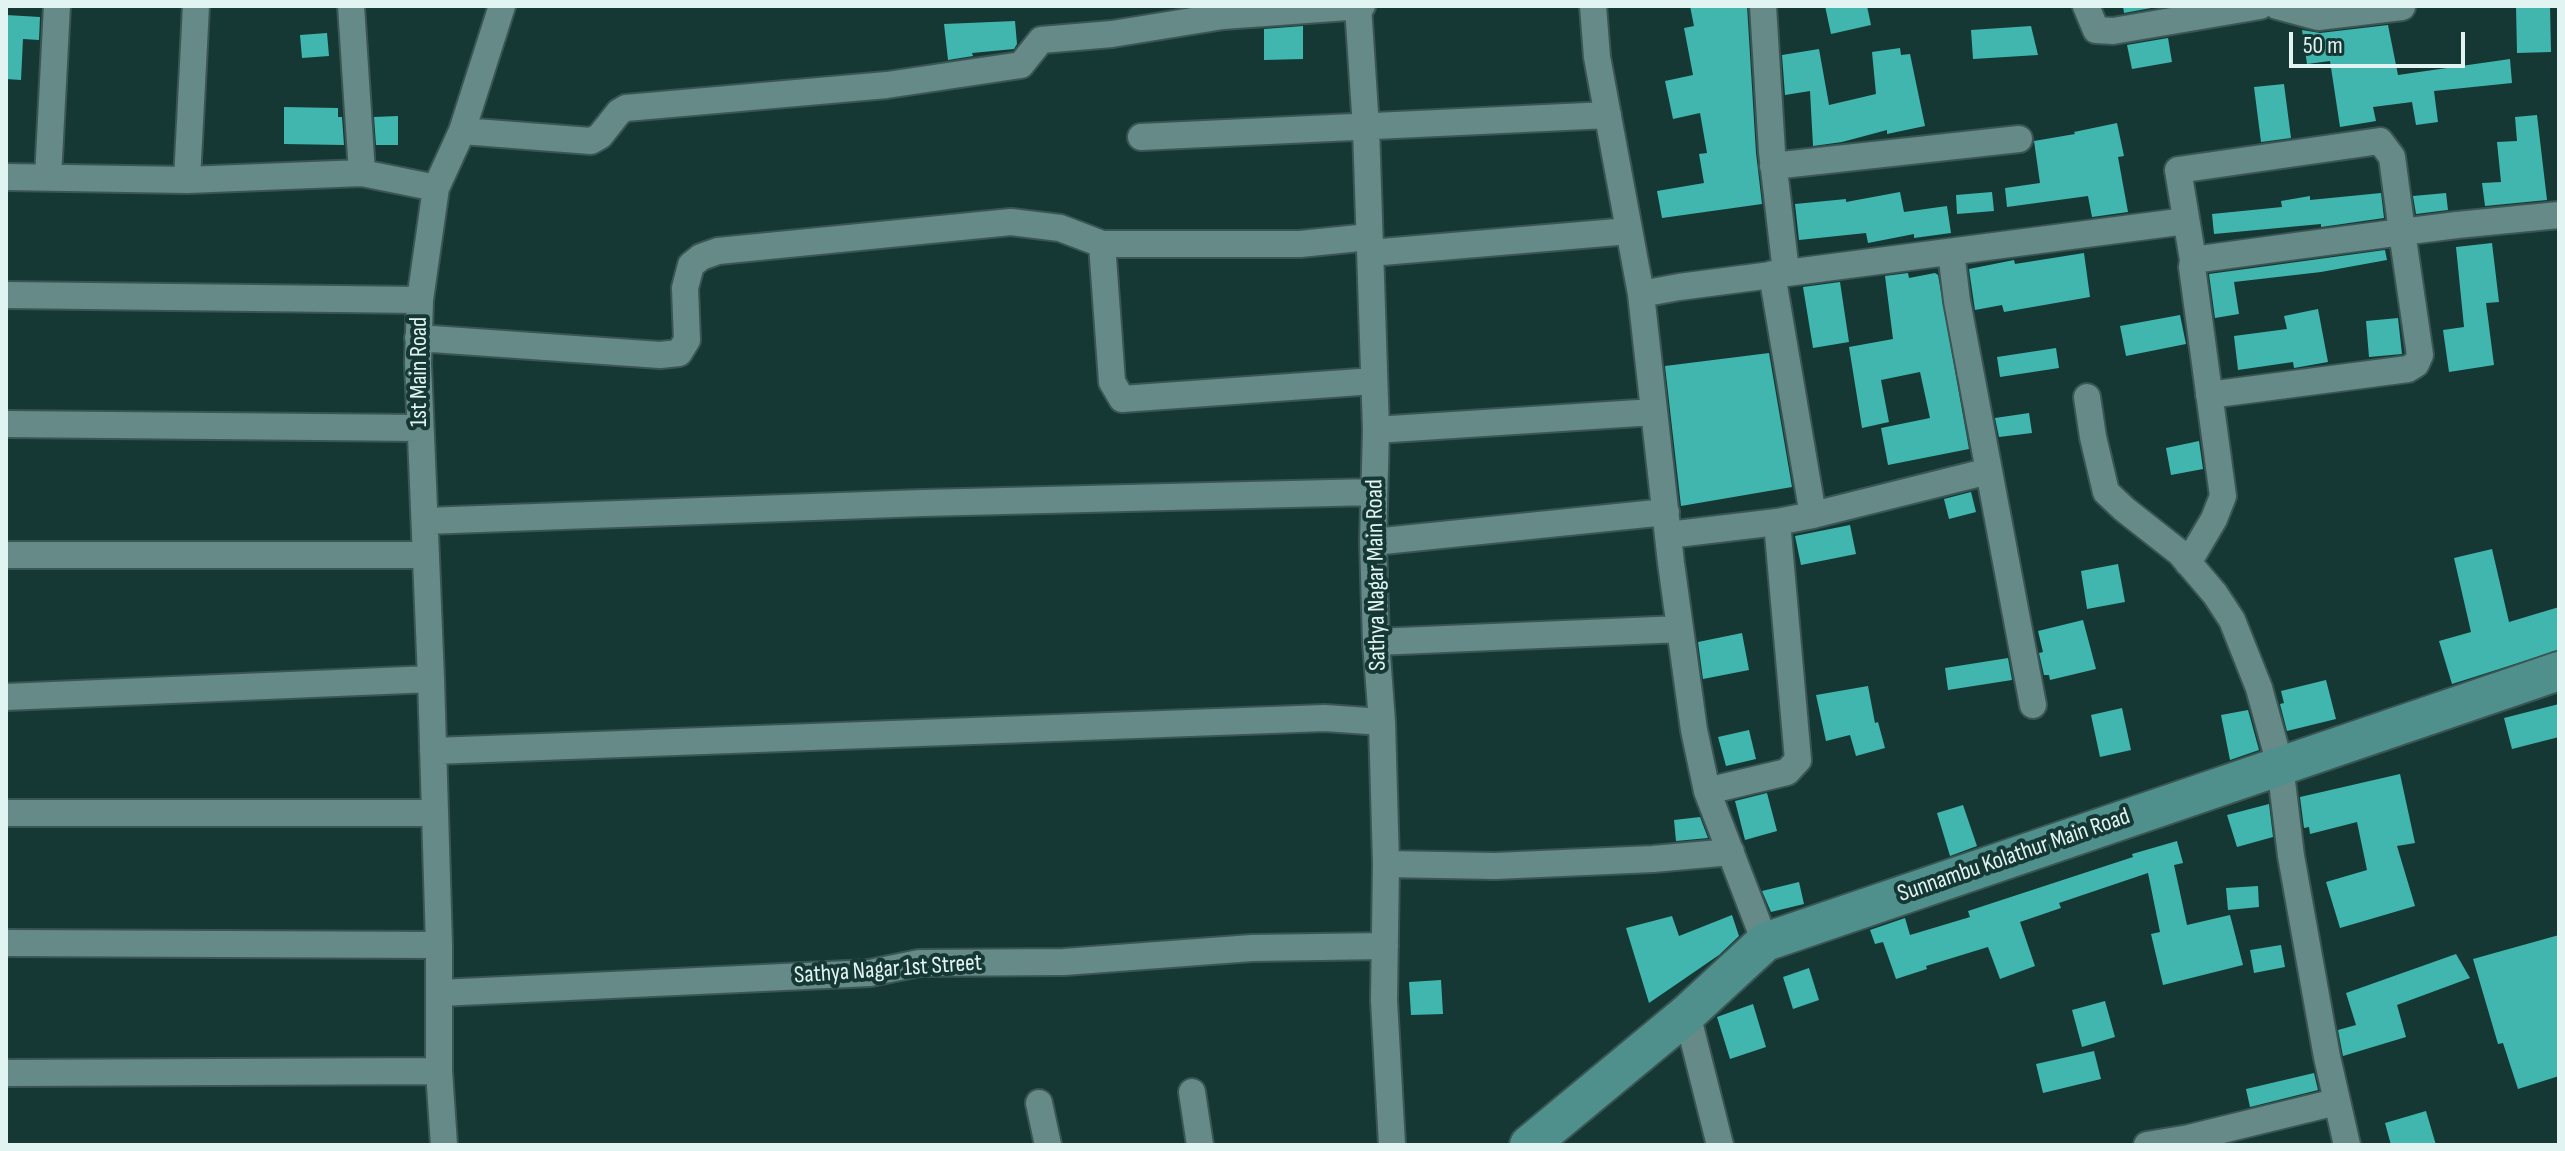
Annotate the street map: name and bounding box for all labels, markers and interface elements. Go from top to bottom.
scale bar [2293,16,2469,66]
text: 50 m [2303,31,2343,60]
street label: 1st Main Road [406,317,434,427]
street label: Sathya Nagar Main Road [1361,479,1393,671]
street label: Sunnambu Kolathur Main Road [1894,803,2134,909]
street label: Sathya Nagar 1st Street [793,949,983,991]

